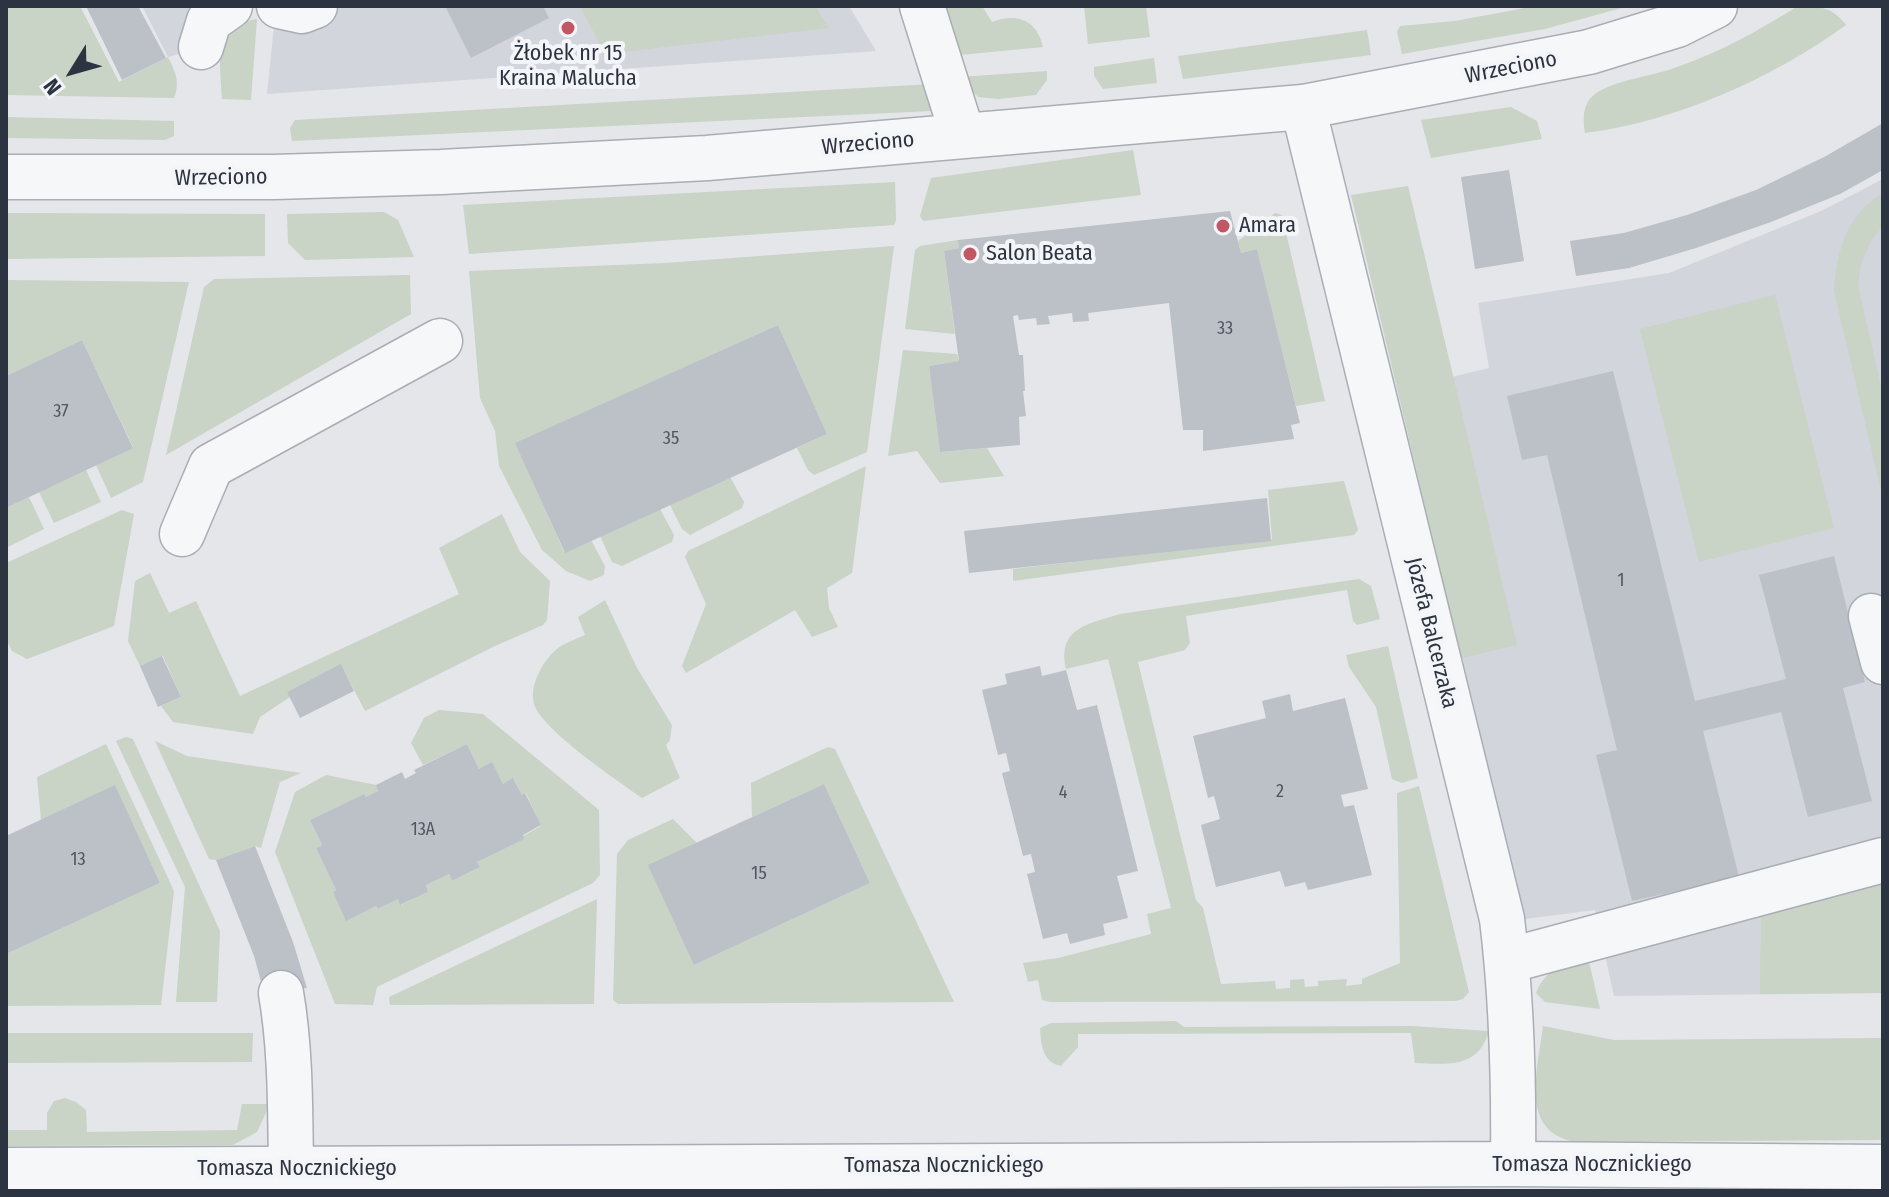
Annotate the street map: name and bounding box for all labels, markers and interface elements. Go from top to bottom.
marker: Żłobek nr 15 Kraina Malucha [559,19,577,37]
north arrow [32,32,112,112]
place label: Żłobek nr 15 Kraina Malucha [499,41,637,92]
street label: Wrzeciono [1463,46,1559,90]
text: N [38,73,67,100]
street label: Wrzeciono [821,127,915,161]
street label: Wrzeciono [174,164,268,192]
place label: Amara [1239,213,1296,239]
marker: Amara [1214,217,1232,235]
place label: Salon Beata [986,241,1093,267]
marker: Salon Beata [961,245,979,263]
house number: 33 [1217,318,1233,340]
house number: 37 [53,401,69,423]
house number: 35 [663,428,679,450]
street label: Józefa Balcerzaka [1399,555,1463,711]
house number: 1 [1617,570,1625,592]
house number: 2 [1276,781,1284,803]
house number: 4 [1059,782,1067,804]
house number: 13A [411,819,435,841]
house number: 13 [70,849,86,871]
house number: 15 [751,863,767,885]
street label: Tomasza Nocznickiego [1492,1152,1692,1178]
street label: Tomasza Nocznickiego [844,1153,1044,1179]
street label: Tomasza Nocznickiego [197,1156,397,1182]

